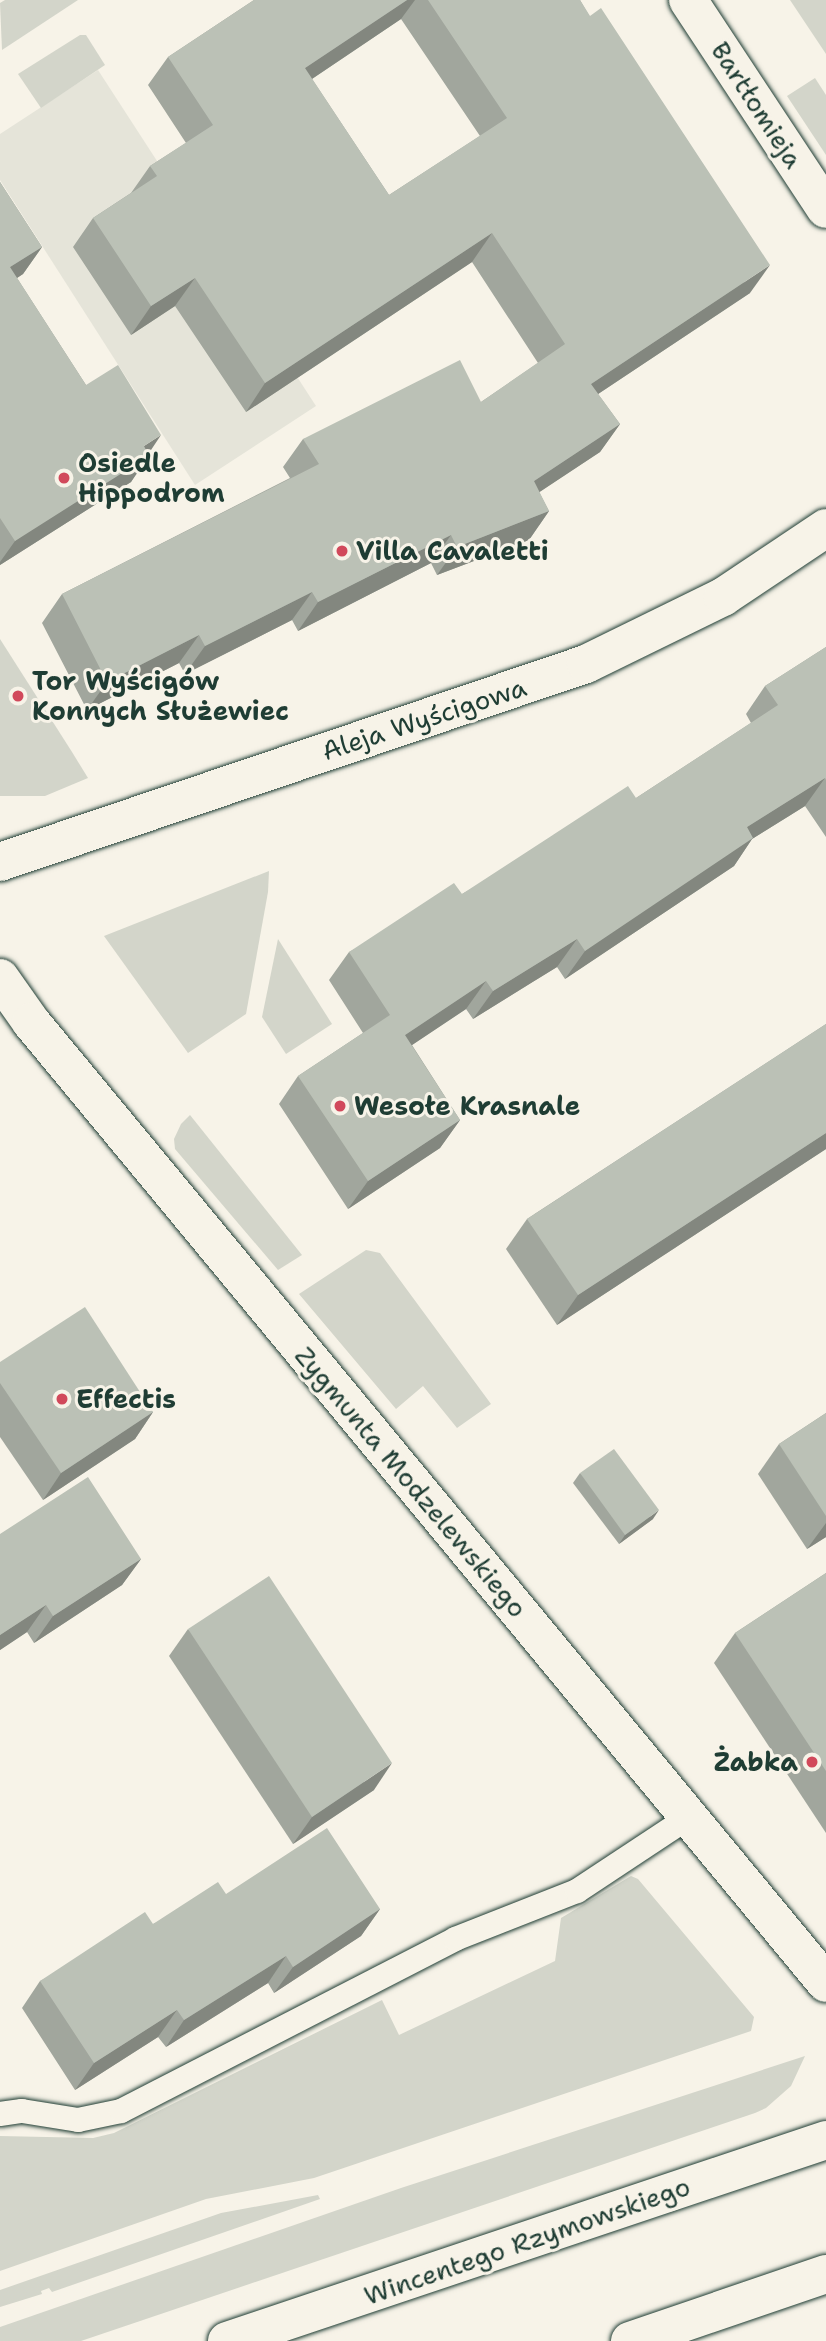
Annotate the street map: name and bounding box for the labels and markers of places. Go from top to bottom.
place label: Osiedle Hippodrom [78,447,225,508]
marker: Osiedle Hippodrom [56,470,72,486]
place label: Villa Cavaletti [356,535,549,567]
marker: Villa Cavaletti [334,543,350,559]
place label: Tor Wyścigów Konnych Służewiec [32,665,289,726]
marker: Tor Wyścigów Konnych Służewiec [10,688,26,704]
place label: Wesołe Krasnale [354,1090,580,1122]
marker: Wesołe Krasnale [332,1098,348,1114]
place label: Effectis [76,1383,176,1415]
marker: Effectis [54,1391,70,1407]
place label: Żabka [713,1746,798,1778]
marker: Żabka [804,1754,820,1770]

